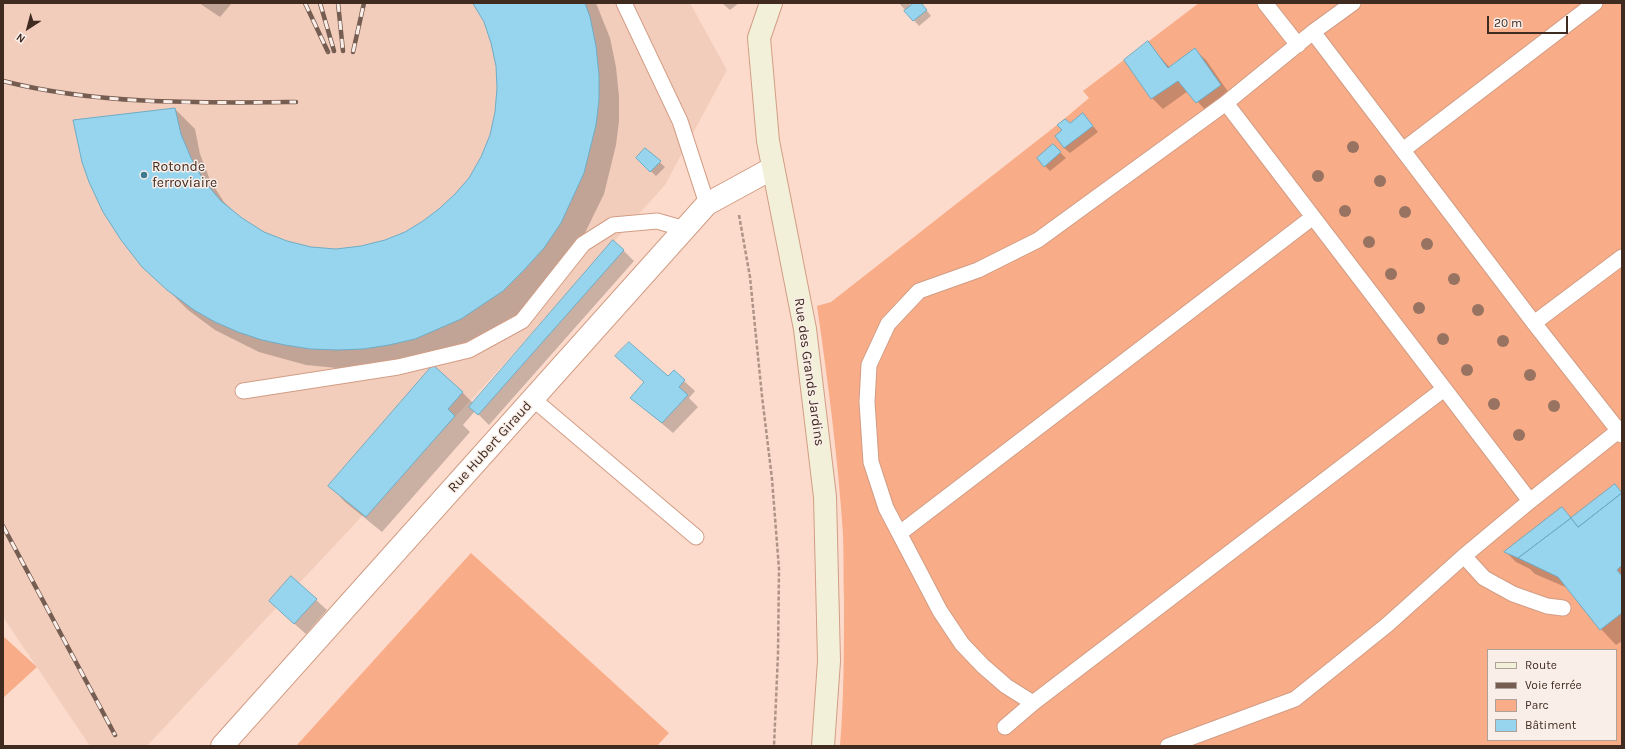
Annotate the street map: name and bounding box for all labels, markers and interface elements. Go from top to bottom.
north arrow [8,8,48,48]
scale bar [1489,8,1570,34]
text: 20 m [1494,16,1522,30]
text: N [14,31,28,46]
place label: Rotonde ferroviaire [152,159,217,192]
marker: Rotonde ferroviaire [139,170,149,180]
street label: Rue des Grands Jardins [790,297,828,447]
street label: Rue Hubert Giraud [445,398,535,496]
legend [1487,649,1617,741]
text: Route [1525,658,1557,672]
text: Voie ferrée [1525,678,1582,692]
text: Parc [1525,698,1549,712]
text: Bâtiment [1525,718,1576,732]

